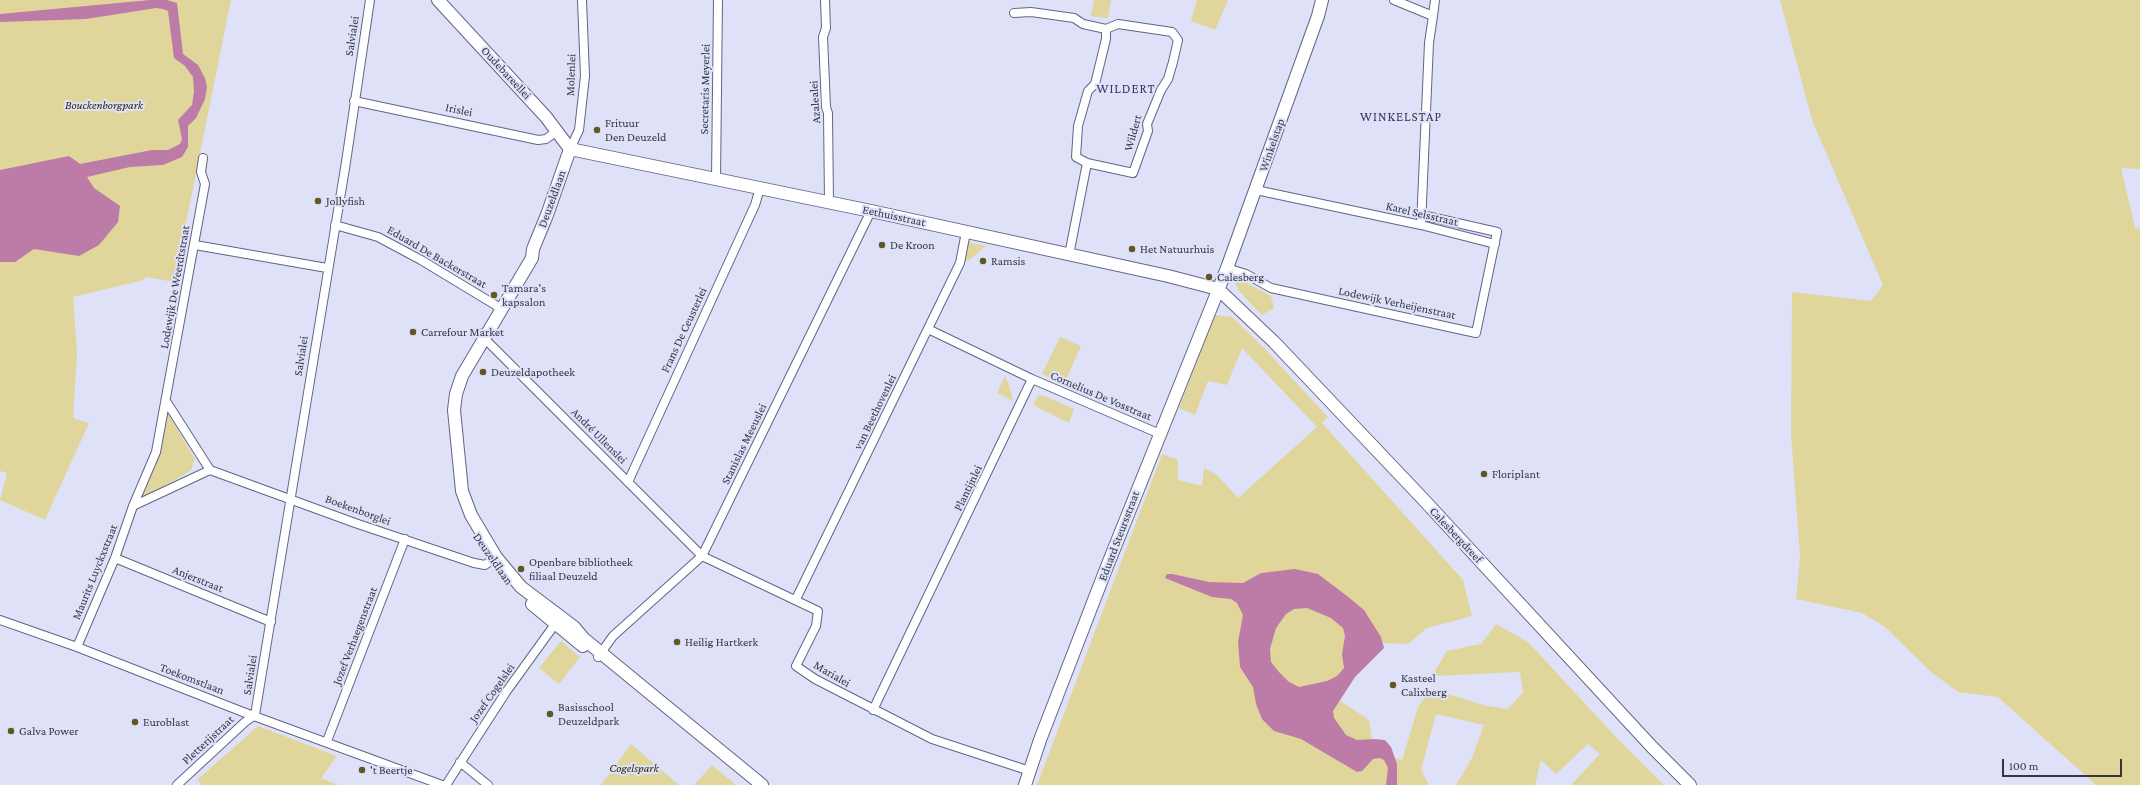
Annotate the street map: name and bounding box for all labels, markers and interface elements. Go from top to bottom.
street label: Salvialei [342,15,362,57]
street label: Oudebareellei [478,44,534,102]
street label: Secretaris Meyerlei [697,44,713,134]
street label: Molenlei [563,54,579,96]
street label: Azalealei [806,80,824,124]
district label: WILDERT [1096,81,1156,97]
park label: Bouckenborgpark [65,98,143,112]
street label: Irislei [444,100,474,120]
district label: WINKELSTAP [1360,109,1442,125]
street label: Wildert [1121,113,1145,153]
place label: Frituur Den Deuzeld [605,116,666,144]
street label: Winkelstap [1256,117,1288,173]
marker: Frituur Den Deuzeld [592,125,602,135]
street label: Deuzeldlaan [535,168,569,230]
place label: Jollyfish [326,194,365,208]
marker: Jollyfish [313,196,323,206]
street label: Karel Selsstraat [1385,199,1459,229]
street label: Eethuisstraat [861,202,927,230]
street label: Eduard De Backerstraat [385,223,489,291]
street label: Lodewijk De Weerdtstraat [157,224,193,350]
place label: De Kroon [890,238,935,252]
marker: De Kroon [877,240,887,250]
place label: Het Natuurhuis [1140,242,1214,256]
marker: Het Natuurhuis [1127,244,1137,254]
place label: Ramsis [991,254,1025,268]
marker: Ramsis [978,256,988,266]
place label: Calesberg [1217,270,1264,284]
marker: Calesberg [1204,272,1214,282]
place label: Tamara's kapsalon [502,281,546,309]
street label: Lodewijk Verheijenstraat [1337,284,1457,322]
street label: Frans De Ceusterlei [658,285,710,375]
marker: Tamara's kapsalon [489,290,499,300]
place label: Carrefour Market [421,325,504,339]
marker: Carrefour Market [408,327,418,337]
street label: Salvialei [291,335,311,377]
place label: Deuzeldapotheek [491,365,575,379]
marker: Deuzeldapotheek [478,367,488,377]
street label: Cornelius De Vosstraat [1048,368,1154,424]
street label: van Beethovenlei [851,372,899,452]
street label: Stanislas Meeuslei [718,401,770,487]
street label: André Ullenslei [568,405,630,467]
street label: Plantijnlei [951,463,985,513]
place label: Floriplant [1492,467,1540,481]
marker: Floriplant [1479,469,1489,479]
street label: Eduard Steursstraat [1095,489,1143,583]
street label: Boekenborglei [323,491,393,529]
street label: Calesbergdreef [1426,504,1486,566]
street label: Maurits Luyckxstraat [69,522,121,622]
street label: Deuzeldlaan [470,530,516,588]
place label: Openbare bibliotheek filiaal Deuzeld [529,555,633,583]
street label: Anjerstraat [171,562,225,596]
marker: Openbare bibliotheek filiaal Deuzeld [516,564,526,574]
street label: Jozef Verhaegenstraat [330,585,380,687]
place label: Heilig Hartkerk [685,635,758,649]
marker: Heilig Hartkerk [672,637,682,647]
street label: Salvialei [240,654,260,696]
street label: Marialei [811,658,853,690]
street label: Toekomstlaan [158,660,226,698]
street label: Jozef Cogelslei [466,661,518,725]
place label: Kasteel Calixberg [1401,671,1447,699]
marker: Kasteel Calixberg [1388,680,1398,690]
place label: Basisschool Deuzeldpark [558,700,619,728]
marker: Basisschool Deuzeldpark [545,709,555,719]
street label: Pletterijstraat [179,712,237,768]
place label: Euroblast [143,715,189,729]
marker: Euroblast [130,717,140,727]
place label: Galva Power [19,724,79,738]
marker: Galva Power [6,726,16,736]
scale bar [2004,751,2124,777]
text: 100 m [2009,759,2038,773]
park label: Cogelspark [609,761,659,775]
place label: 't Beertje [370,763,412,777]
marker: 't Beertje [357,765,367,775]

